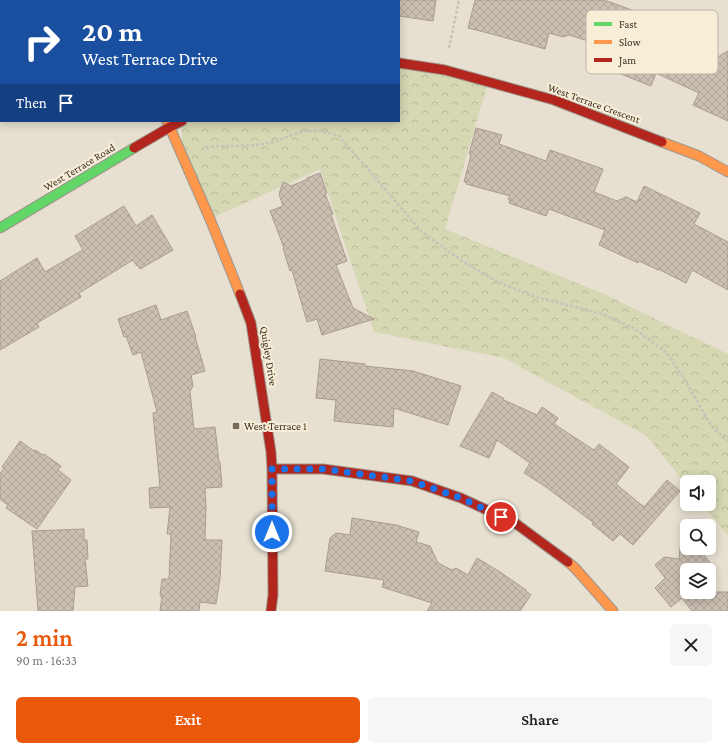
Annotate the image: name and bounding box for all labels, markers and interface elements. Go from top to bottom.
legend [586,10,718,74]
icon: right [16,16,68,68]
text: 20 m [82,16,142,47]
text: Fast [619,18,638,30]
text: Slow [619,36,641,48]
text: West Terrace Drive [82,49,218,69]
text: Jam [618,54,636,67]
street label: West Terrace Crescent [546,81,642,125]
icon: arrive [55,92,77,114]
text: Then [16,95,47,111]
street label: West Terrace Road [41,141,117,193]
street label: Quigley Drive [257,325,280,387]
place label: West Terrace 1 [244,420,307,432]
marker: West Terrace 1 [231,421,241,431]
map controls [680,475,716,599]
button: sound [680,475,716,511]
pin [484,500,518,534]
icon: arrive [490,506,512,528]
position arrow [251,511,293,553]
button: search [680,519,716,555]
button: layers [680,563,716,599]
text: 2 min [16,624,73,651]
button: close [670,624,712,666]
text: 90 m · 16:33 [16,653,77,668]
button: Exit [16,697,360,743]
button: Share [368,697,712,743]

